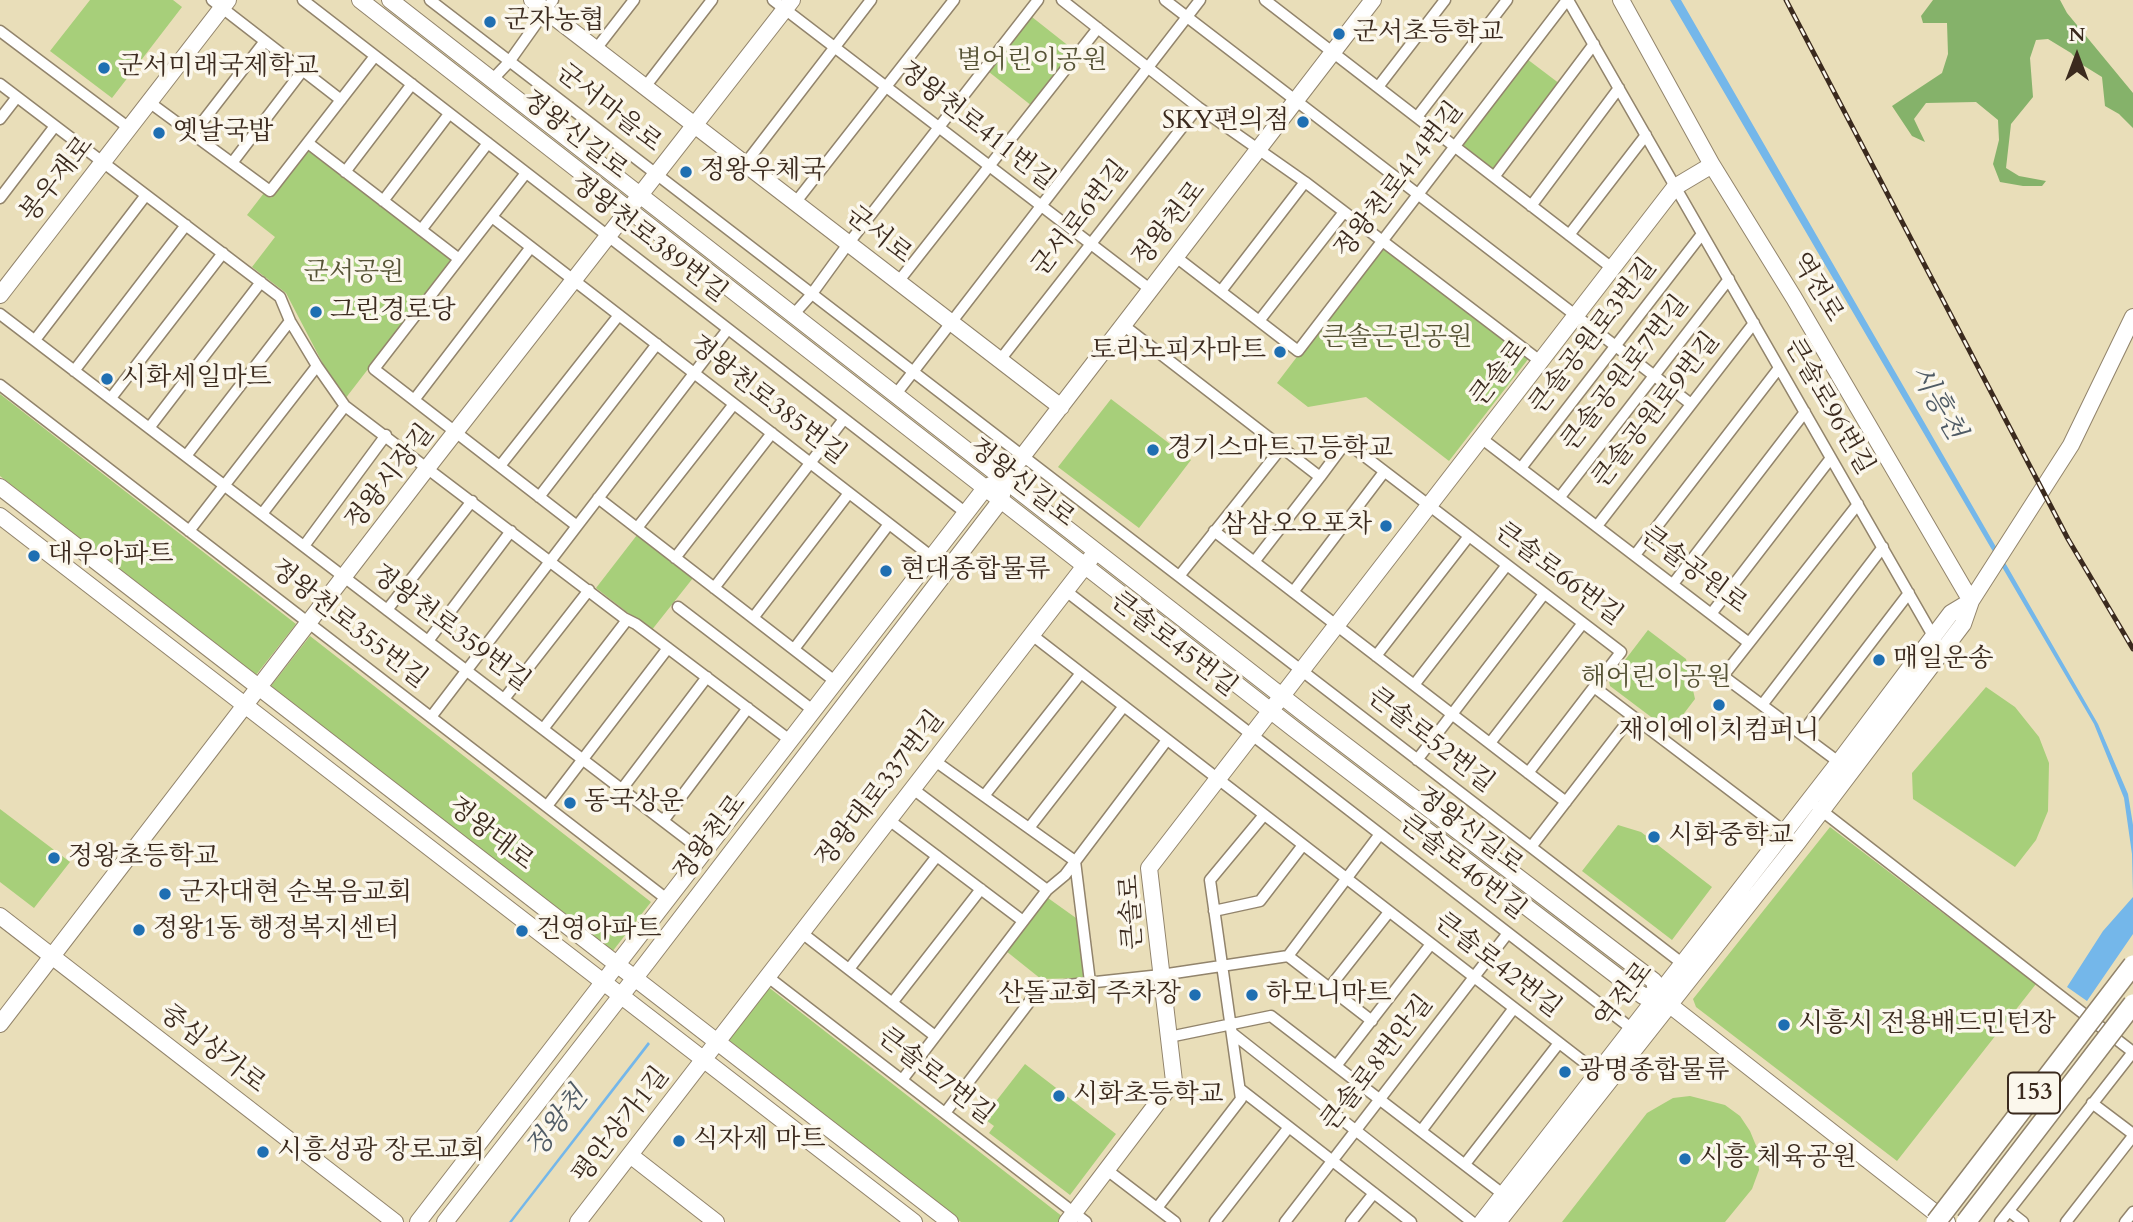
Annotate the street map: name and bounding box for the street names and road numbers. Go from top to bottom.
street label: 정왕천로411번길 [891,56,1061,198]
street label: 군서마을로 [549,58,667,160]
street label: 정왕신길로 [515,85,633,187]
street label: 정왕천로414번길 [1329,96,1471,266]
street label: 봉우재로 [15,131,101,229]
street label: 군서로6번길 [1026,155,1136,283]
street label: 정왕천로389번길 [563,168,733,310]
street label: 정왕천로 [1127,176,1213,274]
street label: 군서로 [839,201,917,271]
street label: 역전로 [1783,248,1849,328]
street label: 큰솔공원로3번길 [1523,253,1665,421]
street label: 큰솔공원로7번길 [1555,290,1697,458]
street label: 큰솔공원로9번길 [1586,327,1728,495]
street label: 정왕천로385번길 [682,330,852,472]
street label: 큰솔로96번길 [1776,333,1880,481]
street label: 큰솔로 [1465,335,1535,413]
street label: 정왕시장길 [340,419,442,537]
street label: 정왕신길로 [962,433,1080,535]
street label: 큰솔로66번길 [1488,517,1628,633]
street label: 큰솔공원로 [1633,521,1753,621]
street label: 정왕천로355번길 [263,554,433,696]
street label: 정왕천로359번길 [364,559,536,699]
street label: 큰솔로45번길 [1103,586,1243,704]
street label: 큰솔로52번길 [1360,682,1500,800]
street label: 정왕대로337번길 [810,705,952,875]
street label: 정왕신길로 [1409,782,1529,882]
street label: 정왕천로 [668,789,754,889]
street label: 정왕대로 [441,792,539,878]
street label: 큰솔로46번길 [1392,809,1532,927]
street label: 큰솔로 [1115,874,1151,950]
street label: 큰솔로42번길 [1427,907,1567,1025]
street label: 역전로 [1590,957,1660,1035]
street label: 큰솔로8번안길 [1315,990,1441,1138]
street label: 중심상가로 [153,999,271,1101]
street label: 큰솔로7번길 [871,1022,999,1132]
street label: 평안상가1길 [567,1062,677,1190]
road number: 153 [2008,1072,2060,1114]

